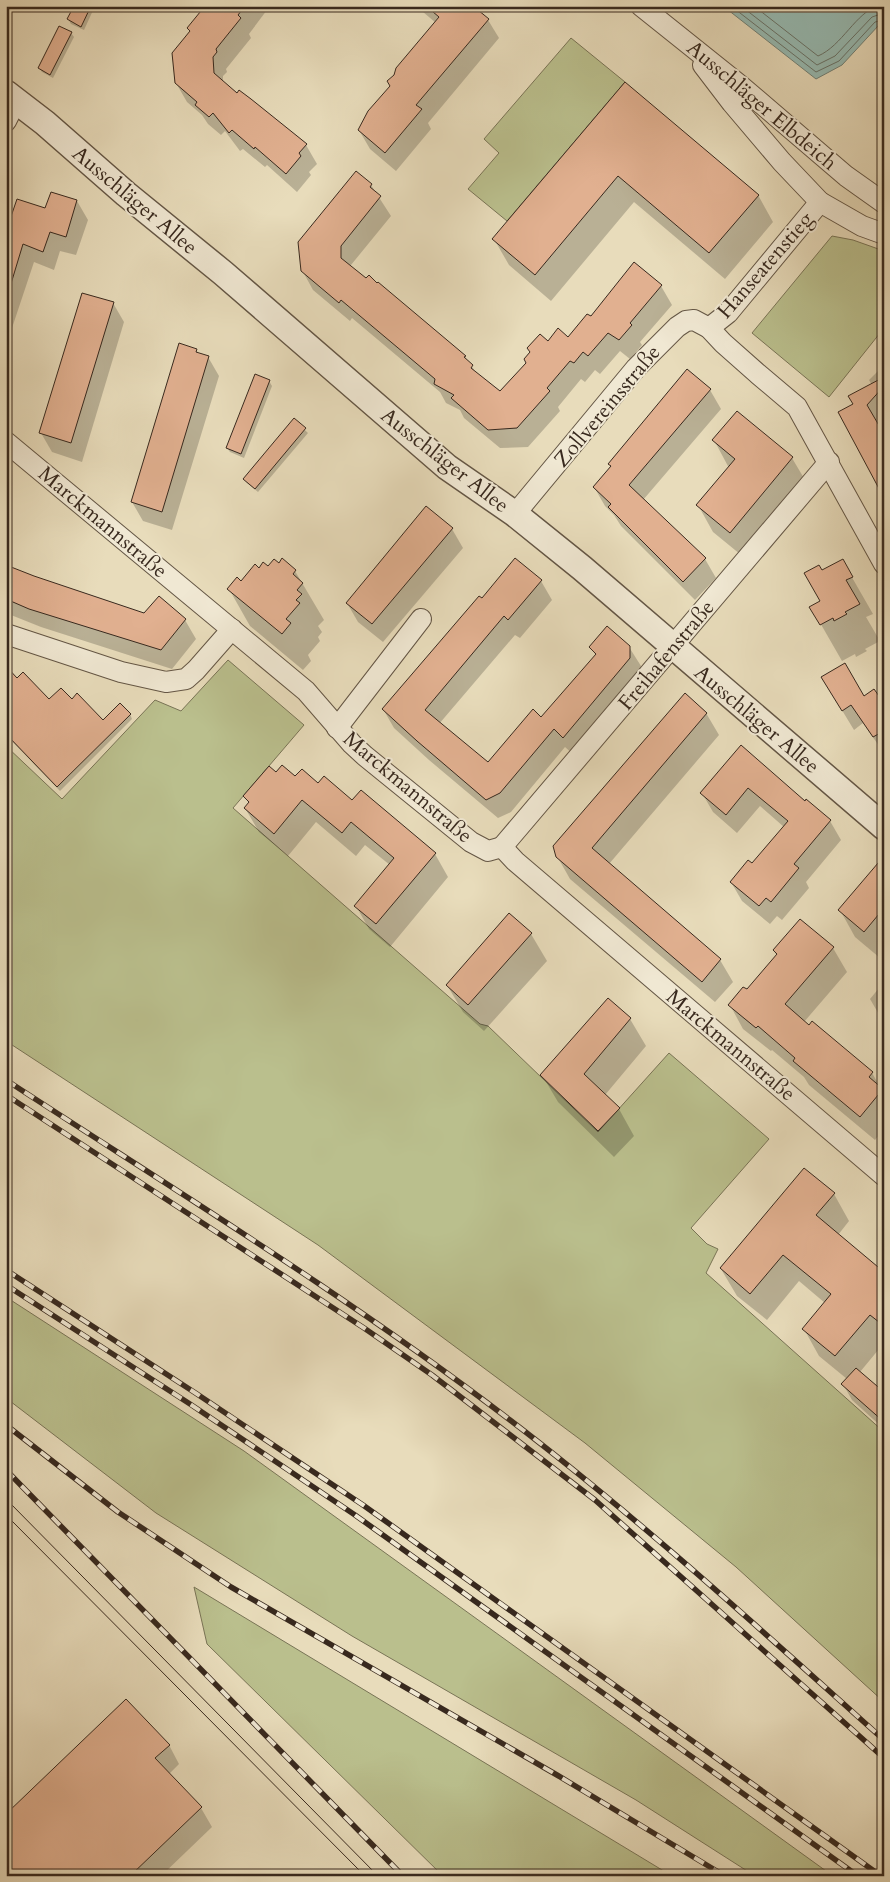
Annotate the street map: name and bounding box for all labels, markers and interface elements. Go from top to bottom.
street label: Ausschläger Elbdeich [680,34,843,177]
street label: Ausschläger Allee [66,139,204,261]
street label: Hanseatenstieg [711,205,820,325]
street label: Zollvereinsstraße [548,339,667,474]
street label: Ausschläger Allee [374,401,515,520]
street label: Marckmannstraße [32,460,173,585]
street label: Freihafenstraße [612,594,721,717]
street label: Ausschläger Allee [688,658,826,780]
street label: Marckmannstraße [337,725,478,850]
street label: Marckmannstraße [660,983,801,1108]

